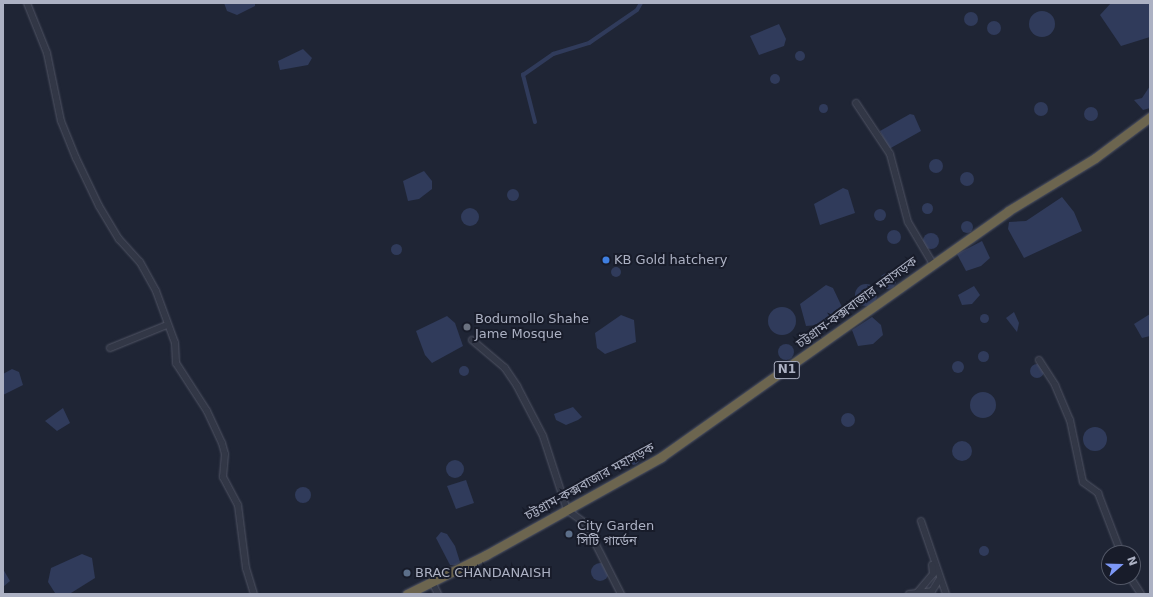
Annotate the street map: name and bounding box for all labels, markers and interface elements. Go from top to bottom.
place label: KB Gold hatchery [614,252,727,268]
street label: চট্টগ্রাম-কক্সবাজার মহাসড়ক [794,254,920,352]
marker: KB Gold hatchery [601,255,611,265]
place label: Bodumollo Shahe Jame Mosque [475,312,589,343]
marker: Bodumollo Shahe Jame Mosque [462,322,472,332]
road number: N1 [773,360,801,380]
street label: চট্টগ্রাম-কক্সবাজার মহাসড়ক [523,440,657,524]
place label: City Garden সিটি গার্ডেন [577,519,654,550]
marker: City Garden সিটি গার্ডেন [564,529,574,539]
north arrow [1101,545,1141,585]
text: N [1124,555,1139,568]
place label: BRAC CHANDANAISH [415,565,551,581]
marker: BRAC CHANDANAISH [402,568,412,578]

